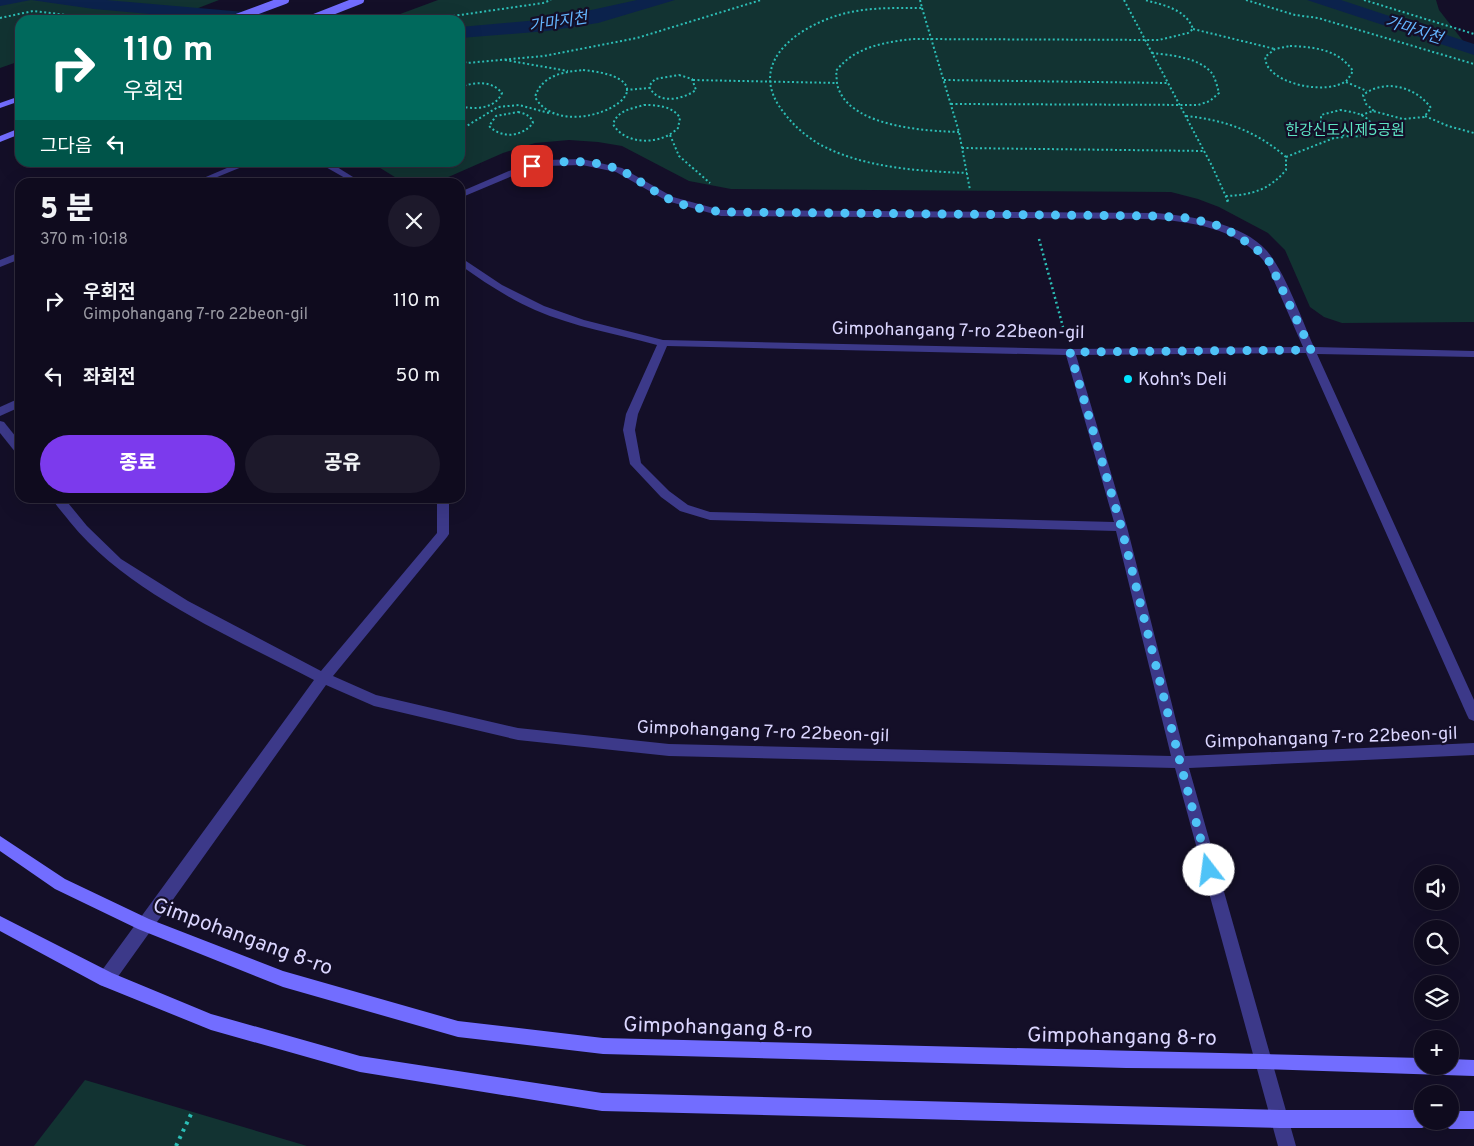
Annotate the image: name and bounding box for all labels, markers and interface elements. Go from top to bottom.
water label: 가마지천 [528,8,591,37]
water label: 가마지천 [1382,12,1447,50]
text: 110 m [123,29,213,73]
icon: right [40,35,105,100]
text: 우회전 [123,79,184,106]
park label: 한강신도시제5공원 [1285,122,1405,141]
icon: left [102,130,130,158]
text: 그다음 [40,135,92,159]
pin [511,145,553,187]
icon: arrive [518,152,546,180]
text: 5 분 [40,192,93,229]
button: close [388,195,440,247]
text: 370 m · 10:18 [40,230,128,250]
text: 우회전 [83,281,135,305]
icon: right [40,287,68,315]
text: 110 m [393,289,440,313]
text: Gimpohangang 7-ro 22beon-gil [83,305,308,325]
street label: Gimpohangang 7-ro 22beon-gil [831,318,1085,345]
icon: left [40,362,68,390]
text: 50 m [395,364,440,388]
text: 좌회전 [83,366,135,390]
place label: Kohn’s Deli [1138,369,1227,392]
marker: Kohn’s Deli [1122,373,1134,385]
button: 종료 [40,435,235,493]
button: 공유 [245,435,440,493]
street label: Gimpohangang 7-ro 22beon-gil [636,717,890,748]
street label: Gimpohangang 7-ro 22beon-gil [1204,723,1458,754]
position arrow [1182,843,1234,895]
map controls [1414,865,1459,1130]
button: sound [1414,865,1459,910]
street label: Gimpohangang 8-ro [149,892,336,983]
button: search [1414,920,1459,965]
button: layers [1414,975,1459,1020]
street label: Gimpohangang 8-ro [623,1012,813,1045]
street label: Gimpohangang 8-ro [1027,1022,1217,1053]
button: + [1414,1030,1459,1075]
button: − [1414,1085,1459,1130]

